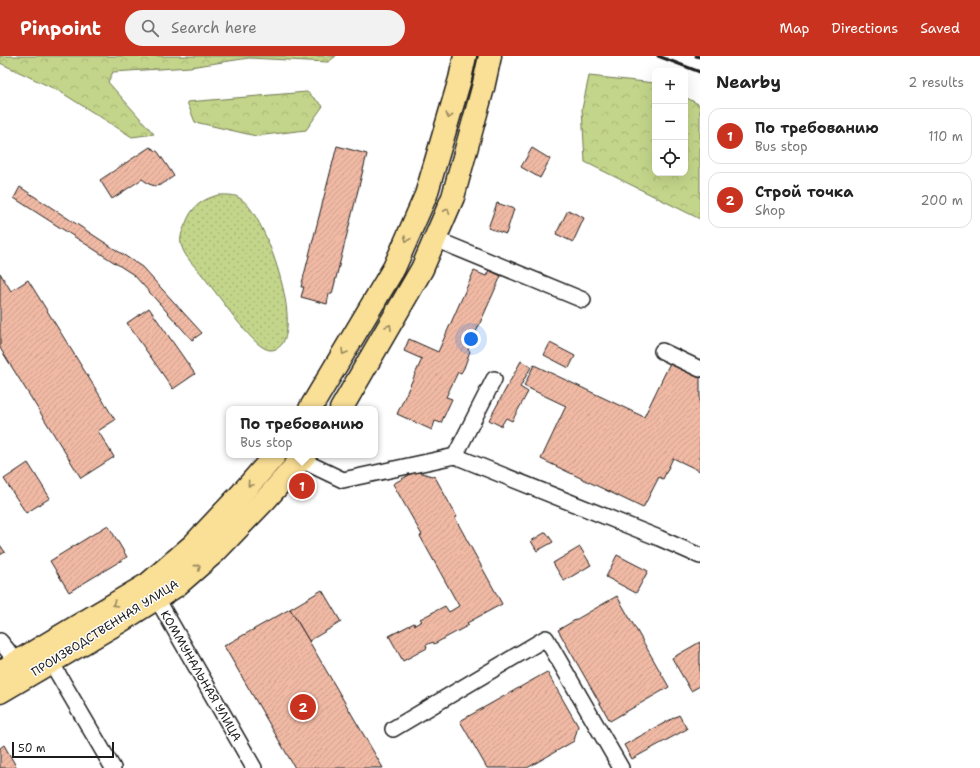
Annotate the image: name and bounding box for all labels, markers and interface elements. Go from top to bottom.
search box [125,10,405,46]
text: Pinpoint [20,16,101,41]
icon: search [139,17,161,39]
text: Search here [171,18,257,38]
text: Map [780,19,810,37]
text: Directions [832,19,898,37]
text: Saved [920,19,960,37]
map controls [652,68,688,176]
button: + [652,68,688,104]
text: Nearby [716,71,781,93]
text: 2 results [908,74,964,91]
button: − [652,104,688,140]
one-way arrow [446,113,454,119]
text: По требованию [755,118,879,138]
text: 1 [727,128,733,145]
text: 110 m [928,128,963,145]
text: Bus stop [755,138,807,155]
button: locate [652,140,688,176]
text: Строй точка [755,182,853,202]
text: 2 [725,192,735,209]
text: 200 m [921,192,963,209]
text: Shop [755,202,785,219]
one-way arrow [442,208,450,215]
one-way arrow [404,234,412,242]
one-way arrow [384,324,391,331]
your location [461,329,481,349]
one-way arrow [342,348,349,355]
popup [226,406,378,458]
text: По требованию [240,414,364,434]
text: Bus stop [240,434,293,451]
pin: 1 [289,471,315,501]
one-way arrow [247,480,254,487]
one-way arrow [194,564,201,571]
street label: ПРОИЗВОДСТВЕННАЯ УЛИЦА [28,576,182,680]
one-way arrow [111,600,119,607]
street label: КОММУНАЛЬНАЯ УЛИЦА [157,608,245,745]
pin: 2 [290,692,316,722]
scale bar [12,740,114,759]
text: 50 m [18,741,46,756]

